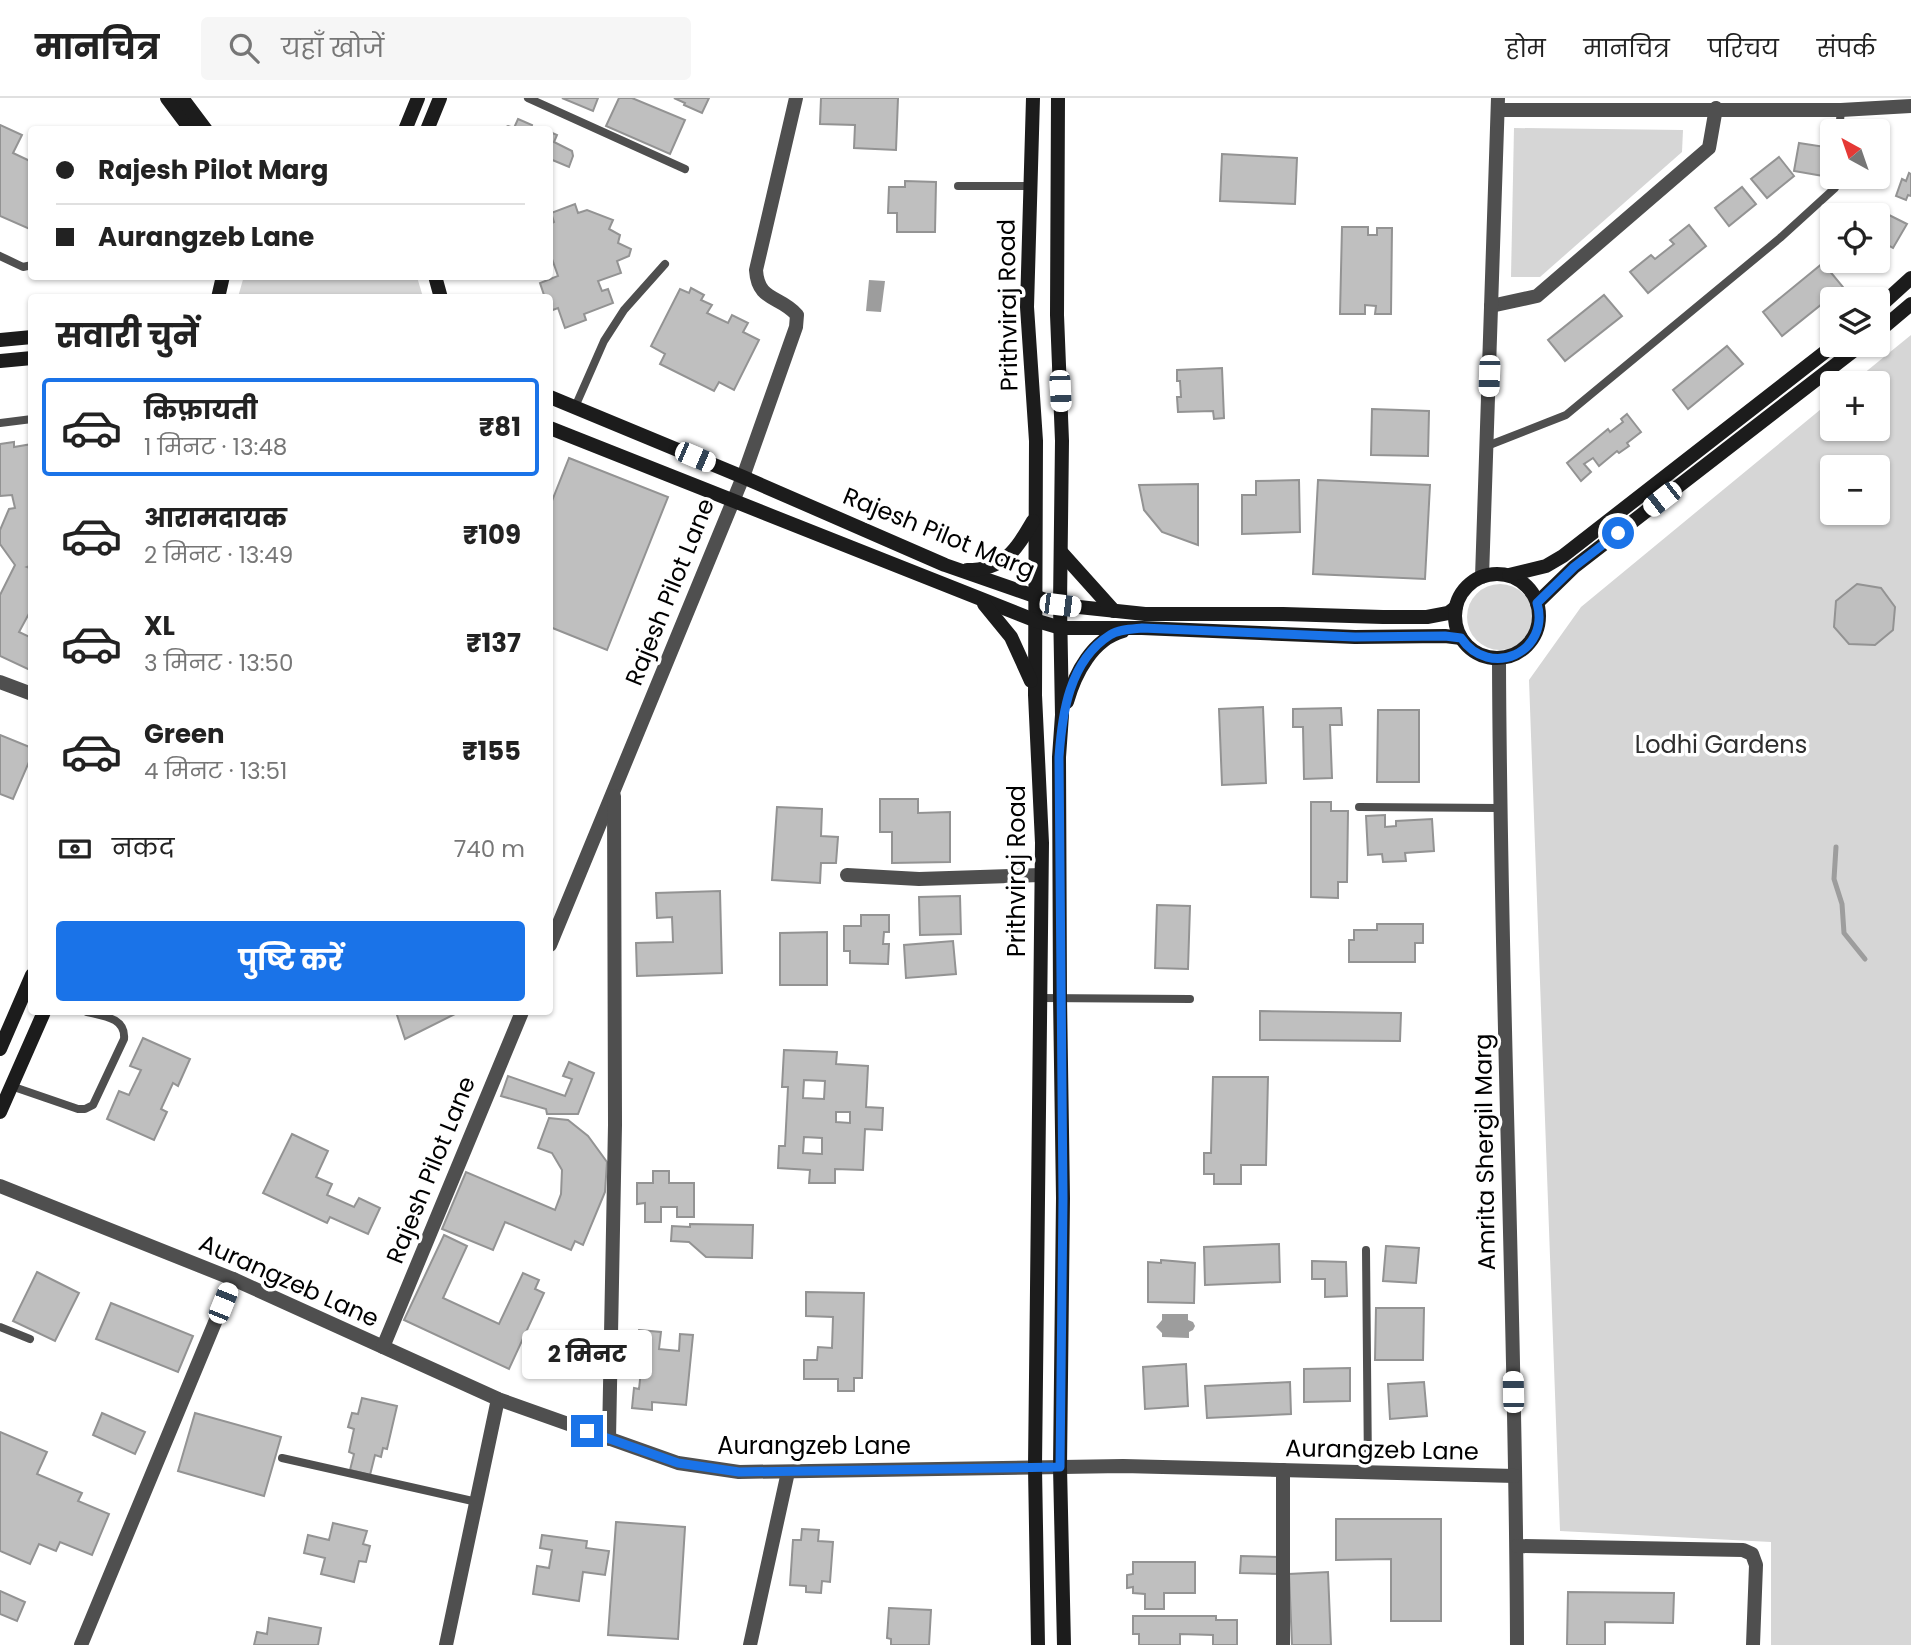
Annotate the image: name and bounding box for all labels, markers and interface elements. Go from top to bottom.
search box [201,17,691,80]
text: मानचित्र [35,24,159,71]
icon: search [225,29,263,67]
text: यहाँ खोजें [281,30,384,66]
text: होम [1506,32,1546,65]
text: मानचित्र [1584,32,1670,65]
text: परिचय [1708,32,1779,65]
text: संपर्क [1817,32,1876,65]
north arrow [1820,119,1890,189]
map controls [1820,119,1890,525]
text: Rajesh Pilot Marg [98,152,328,188]
button: locate [1820,203,1890,273]
text: Aurangzeb Lane [98,219,314,255]
street label: Prithviraj Road [990,219,1025,391]
button: layers [1820,287,1890,357]
text: सवारी चुनें [56,313,198,358]
car [1478,355,1501,397]
car [1049,369,1072,413]
button: + [1820,371,1890,441]
text: किफ़ायती [144,392,258,428]
icon: car [60,396,123,459]
text: ₹81 [479,409,521,445]
text: 1 मिनट · 13:48 [144,431,287,463]
car [672,439,719,475]
button: − [1820,455,1890,525]
car [1639,478,1686,520]
street label: Rajesh Pilot Marg [838,479,1040,586]
street label: Rajesh Pilot Lane [617,493,722,690]
text: आरामदायक [144,500,287,536]
icon: car [60,504,123,567]
text: ₹109 [463,517,521,553]
route start [1602,517,1634,549]
text: 2 मिनट · 13:49 [144,539,293,571]
car [1038,592,1083,618]
text: XL [144,608,175,644]
icon: car [60,612,123,675]
text: ₹137 [466,625,521,661]
text: 3 मिनट · 13:50 [144,647,293,679]
text: Green [144,716,225,752]
icon: car [60,720,123,783]
park label: Lodhi Gardens [1635,728,1807,761]
text: ₹155 [462,733,521,769]
text: 4 मिनट · 13:51 [144,755,287,787]
street label: Prithviraj Road [1000,785,1033,957]
icon: cash [56,830,94,868]
text: नकद [112,830,174,866]
text: 740 m [454,833,525,865]
button: पुष्टि करें [56,921,525,1001]
street label: Amrita Shergil Marg [1466,1033,1503,1271]
street label: Rajesh Pilot Lane [378,1071,483,1268]
street label: Aurangzeb Lane [194,1226,384,1335]
car [206,1280,241,1326]
callout: 2 मिनट [522,1330,652,1378]
text: 2 मिनट [548,1338,626,1370]
car [1503,1371,1524,1413]
route end [571,1415,603,1447]
street label: Aurangzeb Lane [717,1429,911,1462]
street label: Aurangzeb Lane [1285,1431,1479,1468]

